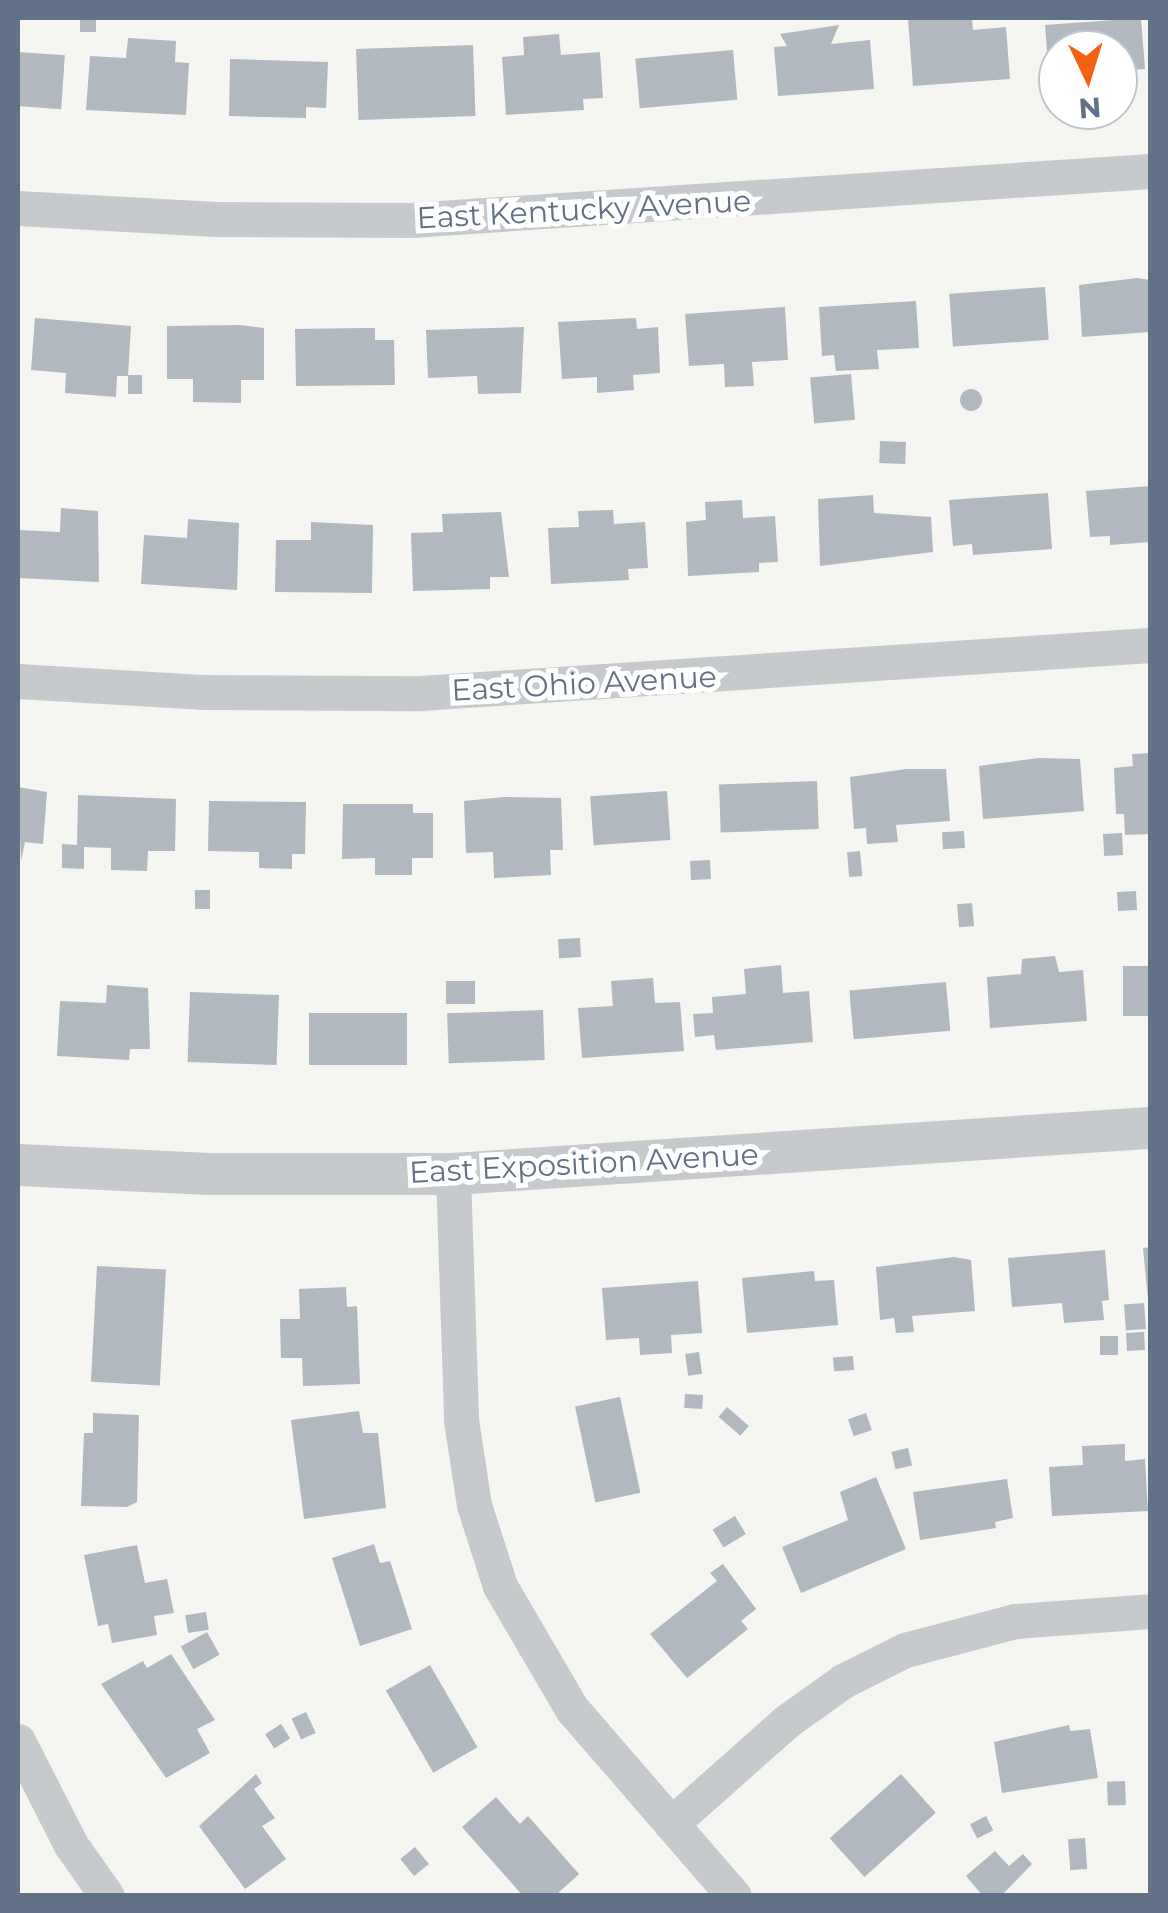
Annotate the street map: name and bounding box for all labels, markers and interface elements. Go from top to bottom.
north arrow [1038,30,1138,130]
text: N [1077,90,1102,126]
street label: East Kentucky Avenue [416,183,752,237]
street label: East Ohio Avenue [450,659,718,709]
street label: East Exposition Avenue [408,1137,760,1191]

